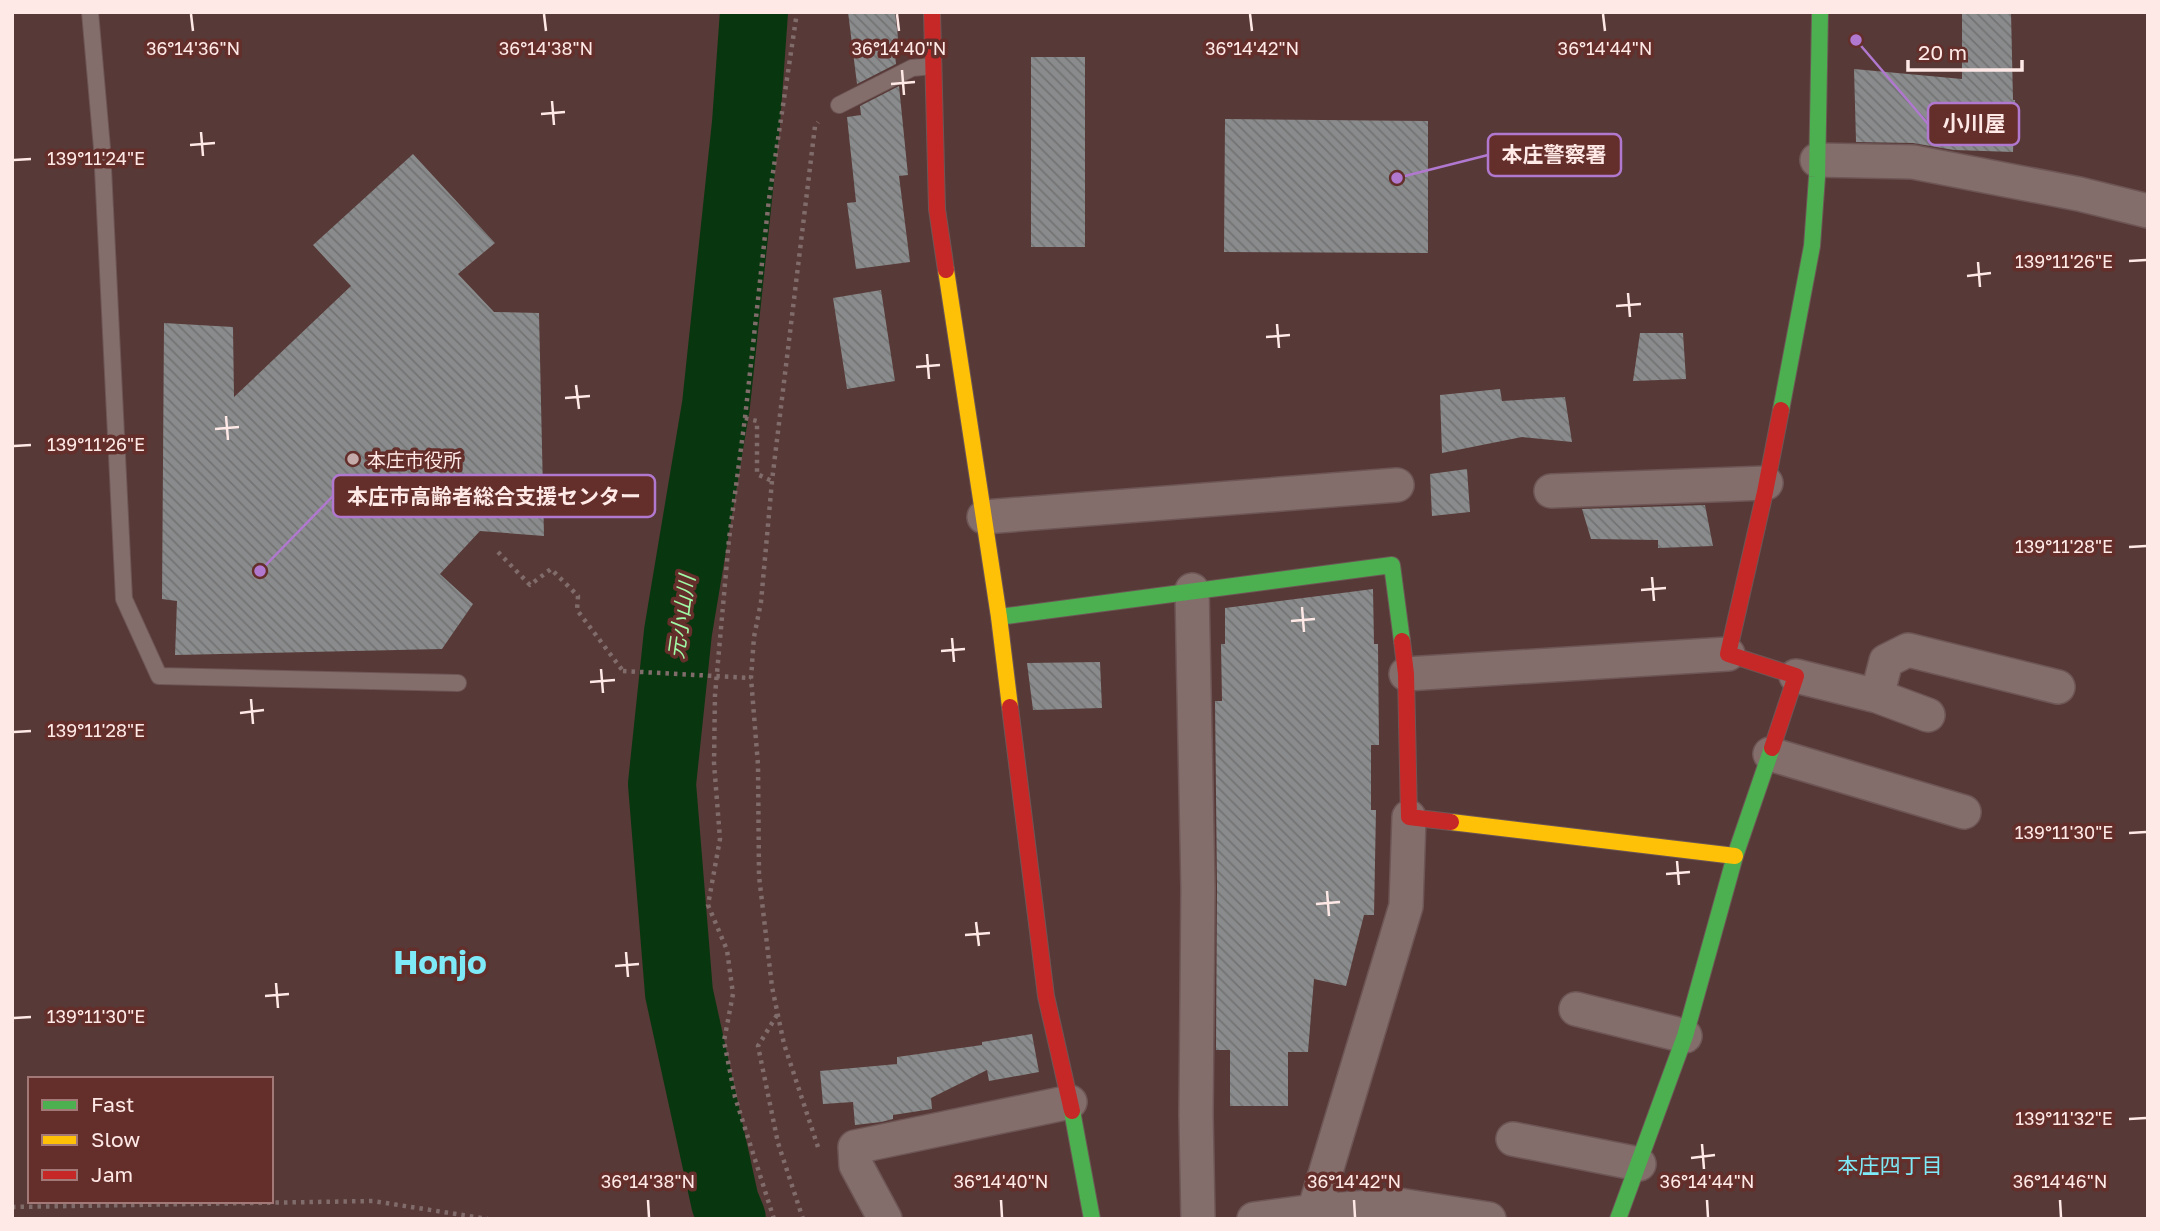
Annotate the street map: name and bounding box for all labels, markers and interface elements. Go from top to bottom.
scale bar [1908,28,2022,72]
text: 36°14'36"N [146,37,240,59]
text: 36°14'38"N [499,37,593,59]
text: 36°14'40"N [852,37,946,59]
text: 36°14'42"N [1205,37,1299,59]
text: 36°14'44"N [1558,37,1652,59]
text: 20 m [1918,39,1967,65]
callout: 小川屋 [1928,103,2019,145]
text: 小川屋 [1943,110,2006,136]
callout: 本庄警察署 [1488,134,1621,176]
text: 本庄警察署 [1502,141,1607,167]
text: 139°11'24"E [47,147,145,169]
text: 139°11'26"E [2015,250,2113,272]
text: 139°11'26"E [47,433,145,455]
place label: 本庄市役所 [367,448,462,471]
marker: 本庄市役所 [345,451,361,467]
callout: 本庄市高齢者総合支援センター [333,475,655,517]
text: 本庄市高齢者総合支援センター [347,483,641,509]
text: 139°11'28"E [2015,535,2113,557]
water label: 元小山川 [662,572,700,660]
text: 139°11'28"E [47,719,145,741]
text: 139°11'30"E [2015,821,2113,843]
district label: Honjo [393,942,487,981]
text: 139°11'30"E [47,1005,145,1027]
legend [28,1077,273,1203]
text: Fast [91,1091,134,1117]
text: 139°11'32"E [2015,1107,2113,1129]
text: Slow [91,1126,140,1152]
district label: 本庄四丁目 [1838,1152,1943,1178]
text: Jam [91,1161,133,1187]
text: 36°14'38"N [601,1170,695,1192]
text: 36°14'40"N [954,1170,1048,1192]
text: 36°14'42"N [1307,1170,1401,1192]
text: 36°14'44"N [1660,1170,1754,1192]
text: 36°14'46"N [2013,1170,2107,1192]

